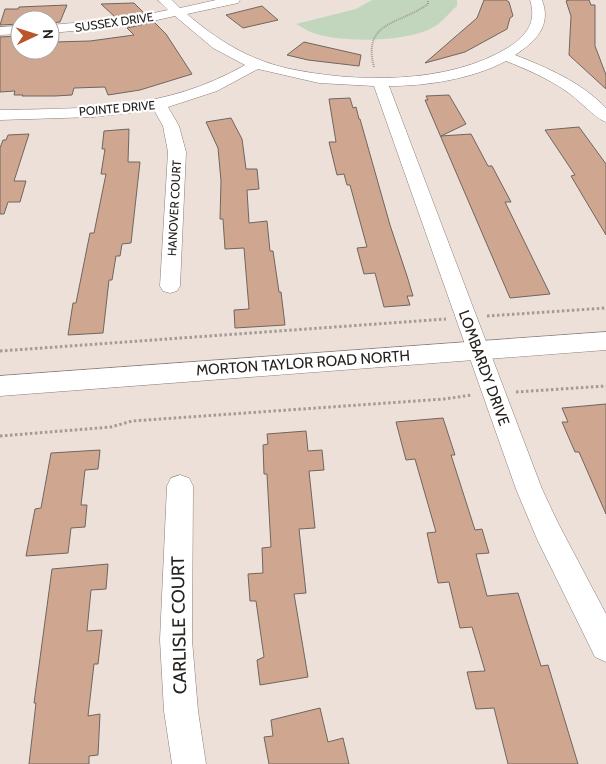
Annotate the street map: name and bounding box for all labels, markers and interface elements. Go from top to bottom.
street label: SUSSEX DRIVE [74,9,155,35]
north arrow [10,10,60,60]
text: N [39,29,57,40]
street label: POINTE DRIVE [78,97,156,119]
street label: HANOVER COURT [164,159,184,256]
street label: LOMBARDY DRIVE [455,308,513,428]
street label: MORTON TAYLOR ROAD NORTH [196,347,410,379]
street label: CARLISLE COURT [167,555,191,694]

